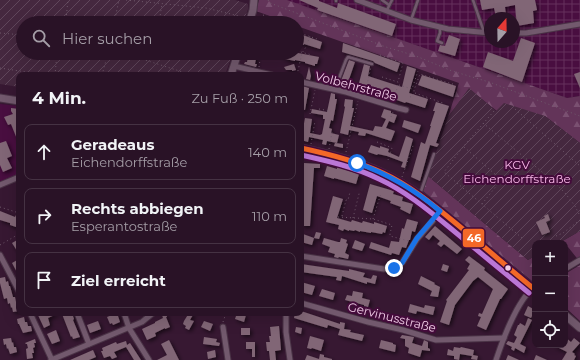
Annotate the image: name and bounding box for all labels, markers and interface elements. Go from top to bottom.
north arrow [484,12,520,48]
search box [16,16,304,60]
icon: search [30,27,52,49]
text: Hier suchen [62,29,152,48]
street label: Volbehrstraße [313,68,399,104]
text: 4 Min. [32,88,86,108]
text: Zu Fuß · 250 m [191,90,288,106]
text: Geradeaus [71,135,154,154]
icon: ahead [33,141,55,163]
text: 140 m [248,144,287,160]
text: Eichendorffstraße [71,154,187,170]
route start [348,154,366,172]
park label: KGV Eichendorffstraße [463,157,571,186]
text: Rechts abbiegen [71,199,204,218]
icon: right [33,205,55,227]
text: 110 m [252,208,287,224]
text: Esperantostraße [71,218,177,234]
line badge: 46 [462,228,485,248]
text: 46 [467,231,481,245]
map controls [532,240,568,348]
button: + [532,240,568,276]
route end [385,259,403,277]
unlabelled marker [503,263,513,273]
icon: arrive [33,269,55,291]
text: Ziel erreicht [71,271,166,290]
button: − [532,276,568,312]
street label: Gervinusstraße [346,299,438,335]
button: locate [532,312,568,348]

